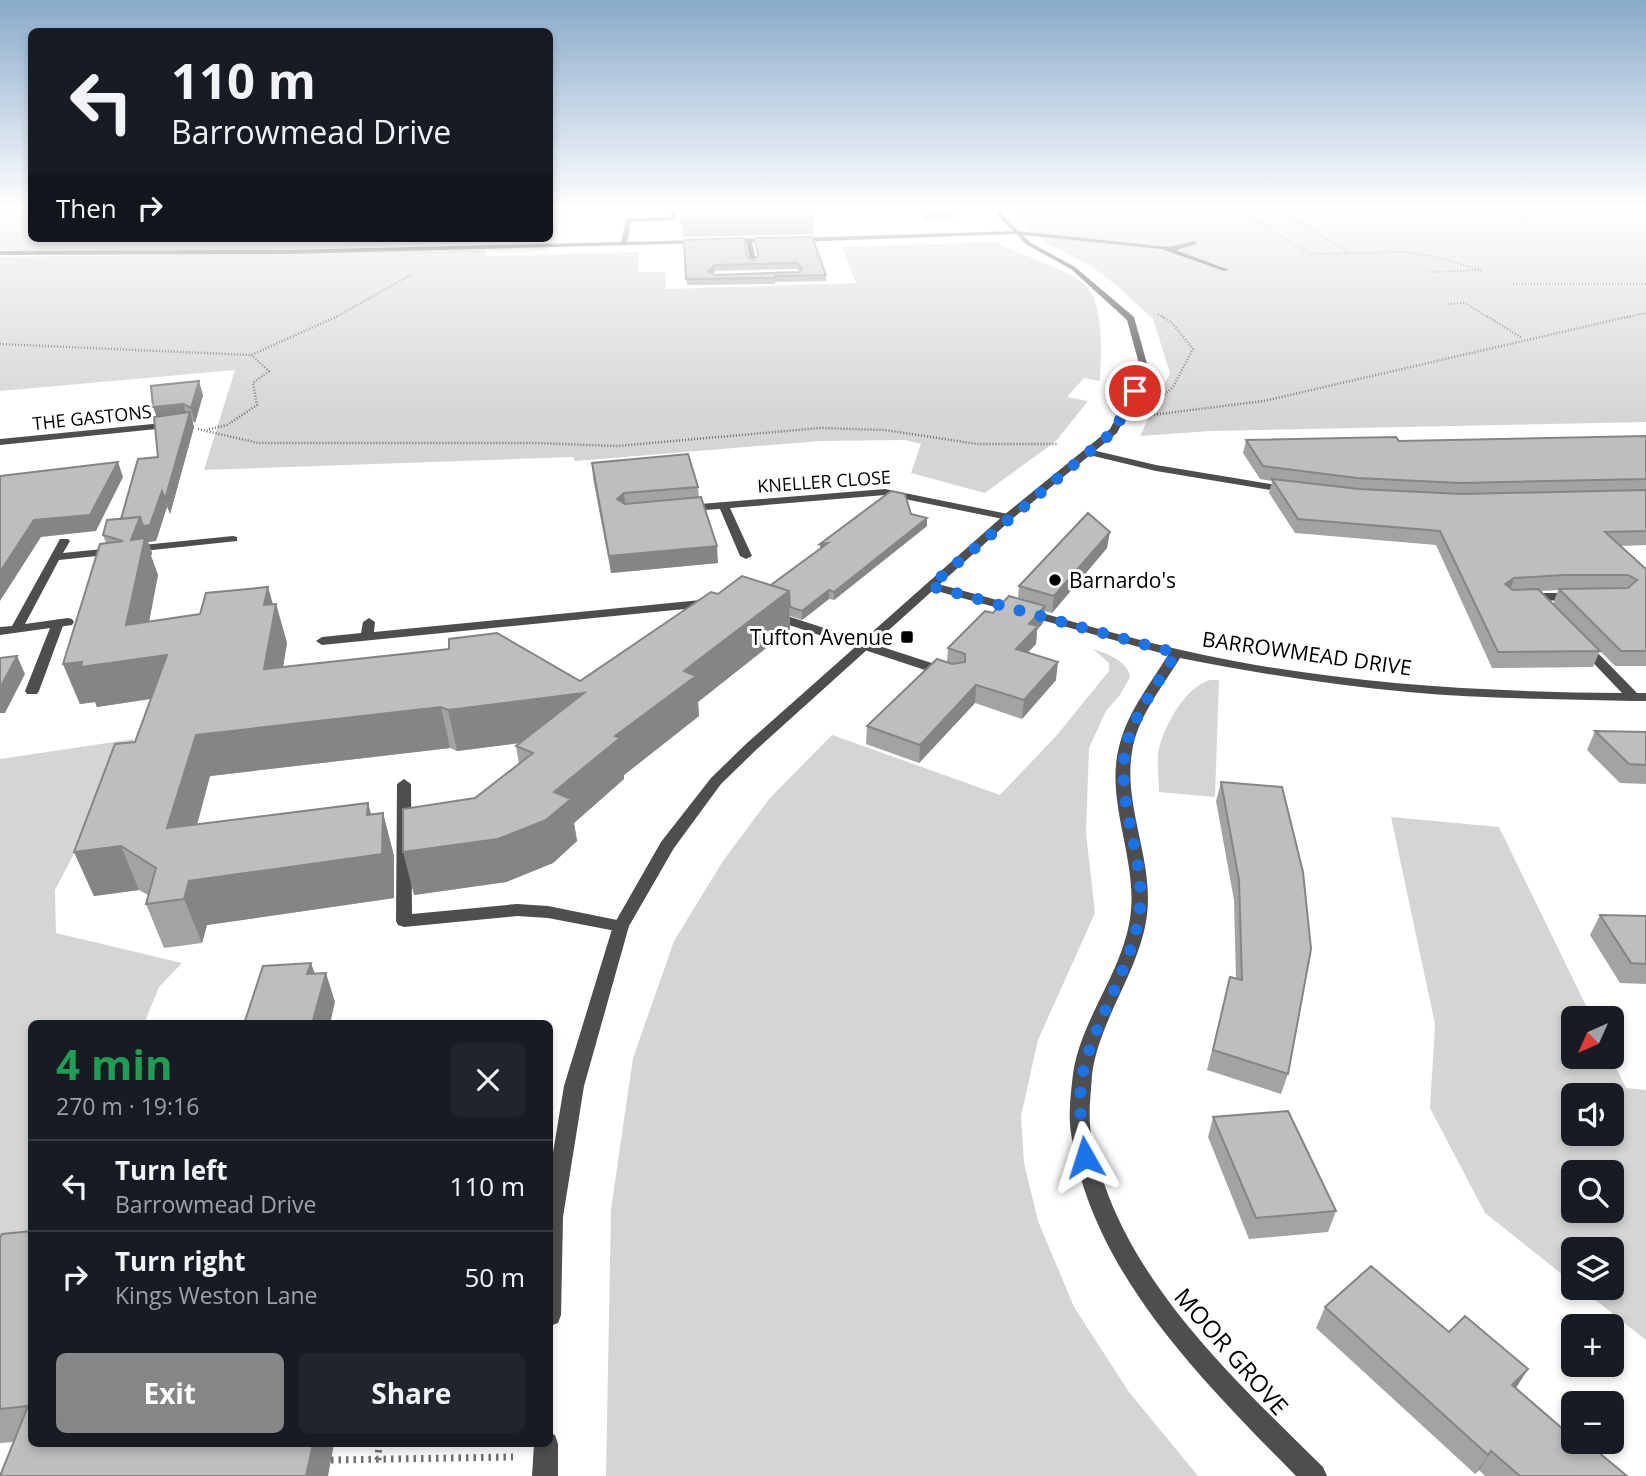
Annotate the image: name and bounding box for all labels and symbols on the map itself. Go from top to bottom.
pin [1105,361,1165,421]
street label: THE GASTONS [31,399,153,435]
street label: KNELLER CLOSE [756,464,892,498]
place label: Barnardo's [1069,566,1176,594]
marker: Barnardo's [1047,572,1063,588]
place label: Tufton Avenue [750,623,893,651]
street label: BARROWMEAD DRIVE [1200,624,1414,682]
marker: Tufton Avenue [899,629,915,645]
north arrow [1561,1006,1624,1069]
position arrow [1048,1120,1122,1194]
street label: MOOR GROVE [1168,1280,1296,1422]

